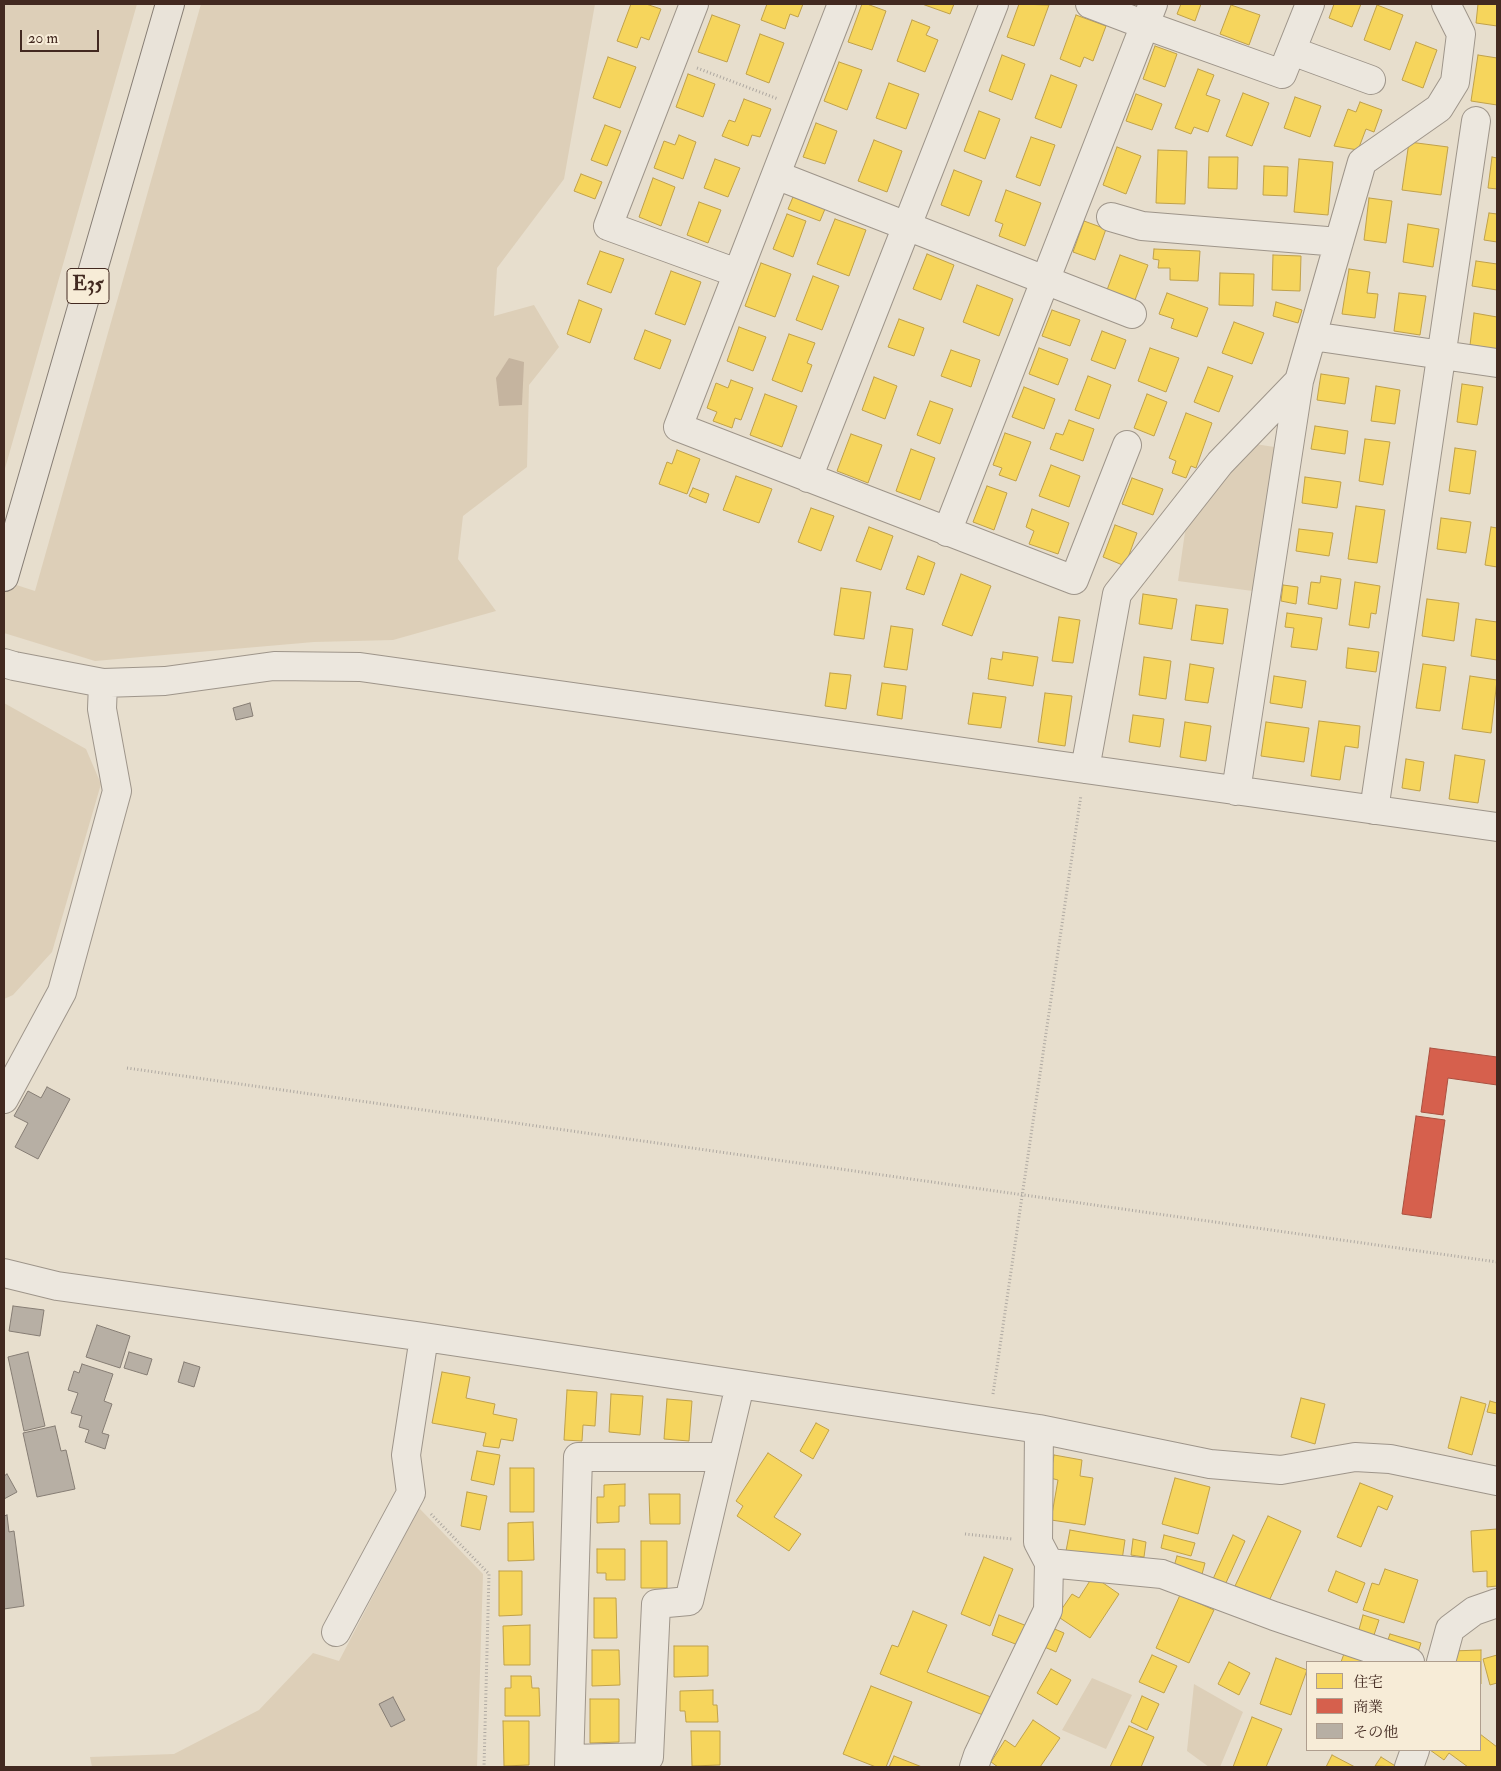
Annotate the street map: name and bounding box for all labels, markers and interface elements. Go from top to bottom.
scale bar [22,20,101,52]
text: 20 m [28,29,58,48]
road number: E35 [67,268,109,304]
legend [1306,1661,1481,1751]
text: 住宅 [1353,1673,1383,1692]
text: 商業 [1353,1698,1383,1717]
text: その他 [1353,1723,1398,1742]

